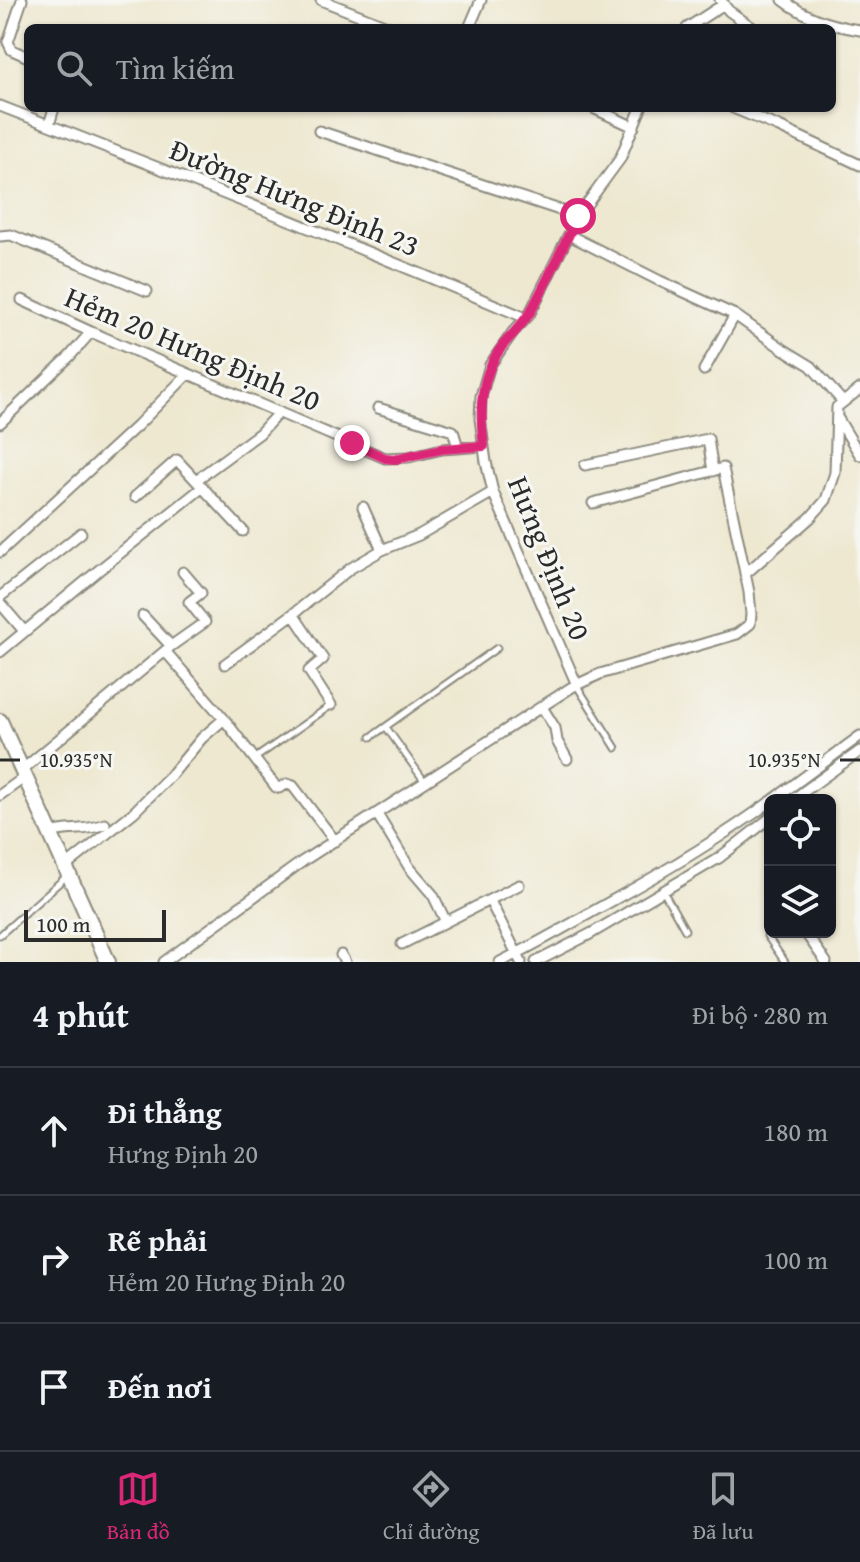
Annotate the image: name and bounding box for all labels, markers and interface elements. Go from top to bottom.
search box [24,24,836,112]
icon: search [52,46,96,90]
text: Tìm kiếm [116,46,235,90]
street label: Đường Hưng Định 23 [164,127,426,267]
route start [560,198,596,234]
street label: Hẻm 20 Hưng Định 20 [58,274,328,422]
route end [334,425,370,461]
street label: Hưng Định 20 [497,469,603,647]
text: 10.935°N [39,745,113,774]
text: 10.935°N [747,745,821,774]
map controls [764,794,836,938]
button: locate [764,794,836,866]
button: layers [764,866,836,938]
scale bar [24,906,166,942]
text: 100 m [36,908,91,940]
text: 4 phút [32,990,129,1039]
text: Đi bộ · 280 m [692,995,828,1034]
text: Đi thẳng [108,1090,221,1134]
icon: ahead [32,1109,76,1153]
text: 180 m [763,1112,828,1151]
text: Hưng Định 20 [108,1134,258,1173]
text: Rẽ phải [108,1218,207,1262]
icon: right [32,1237,76,1281]
text: 100 m [763,1240,828,1279]
text: Hẻm 20 Hưng Định 20 [108,1262,345,1301]
icon: arrive [32,1365,76,1409]
text: Đến nơi [108,1365,212,1409]
tab: Bản đồ [107,1467,170,1547]
tab: Chỉ đường [383,1467,479,1547]
tab: Đã lưu [693,1467,753,1547]

